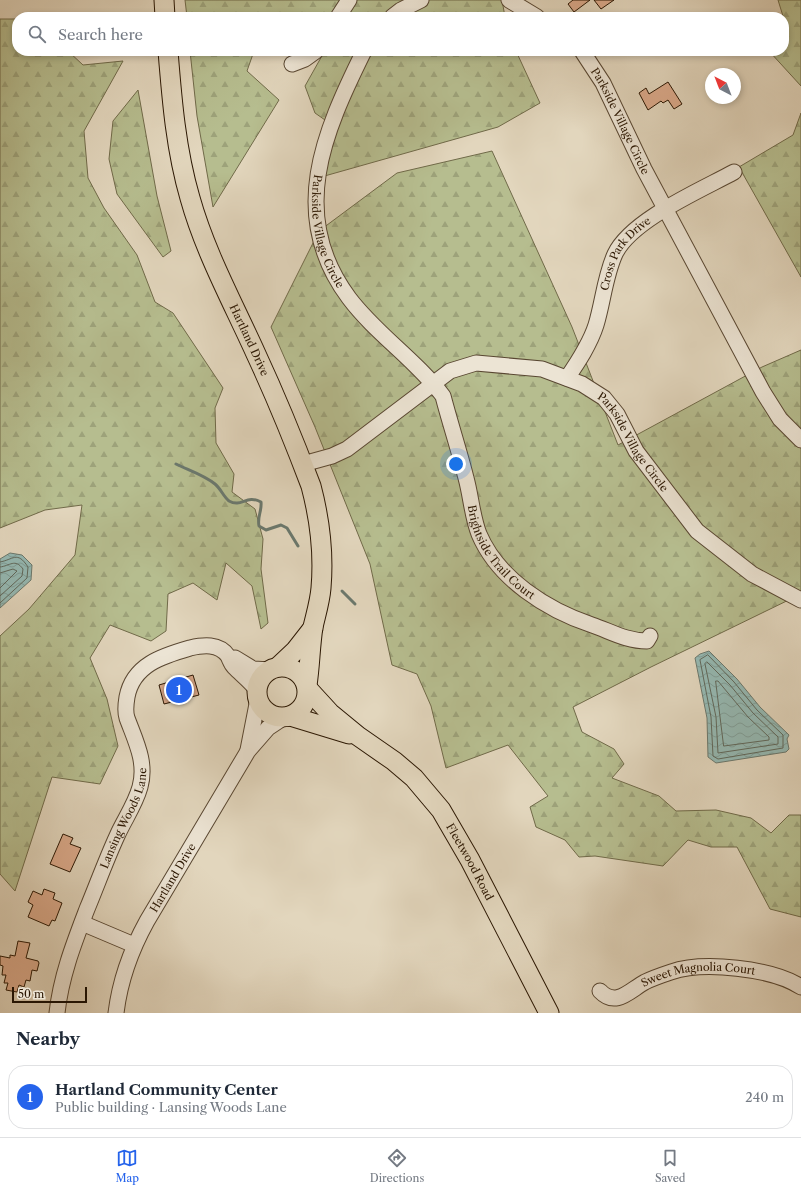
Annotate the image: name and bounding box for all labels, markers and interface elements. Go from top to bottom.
search box [12,12,789,56]
icon: search [26,23,48,45]
text: Search here [58,25,143,44]
street label: Parkside Village Circle [588,65,653,177]
north arrow [705,68,741,104]
street label: Parkside Village Circle [309,174,347,291]
street label: Cross Park Drive [597,213,653,292]
street label: Hartland Drive [227,302,272,378]
street label: Parkside Village Circle [595,389,672,495]
your location [446,454,466,474]
street label: Brightside Trail Court [465,504,538,602]
pin: 1 [166,675,192,705]
street label: Lansing Woods Lane [97,768,149,871]
street label: Fleetwood Road [443,821,497,903]
street label: Hartland Drive [147,841,199,915]
street label: Sweet Magnolia Court [638,960,757,990]
scale bar [12,985,87,1004]
text: 50 m [18,987,44,1001]
text: Nearby [16,1029,80,1049]
text: Hartland Community Center [55,1080,278,1099]
text: 1 [27,1089,33,1105]
text: 240 m [745,1089,784,1105]
text: Public building · Lansing Woods Lane [55,1099,287,1115]
tab: Map [115,1147,139,1185]
tab: Directions [370,1147,424,1185]
tab: Saved [655,1147,686,1185]

